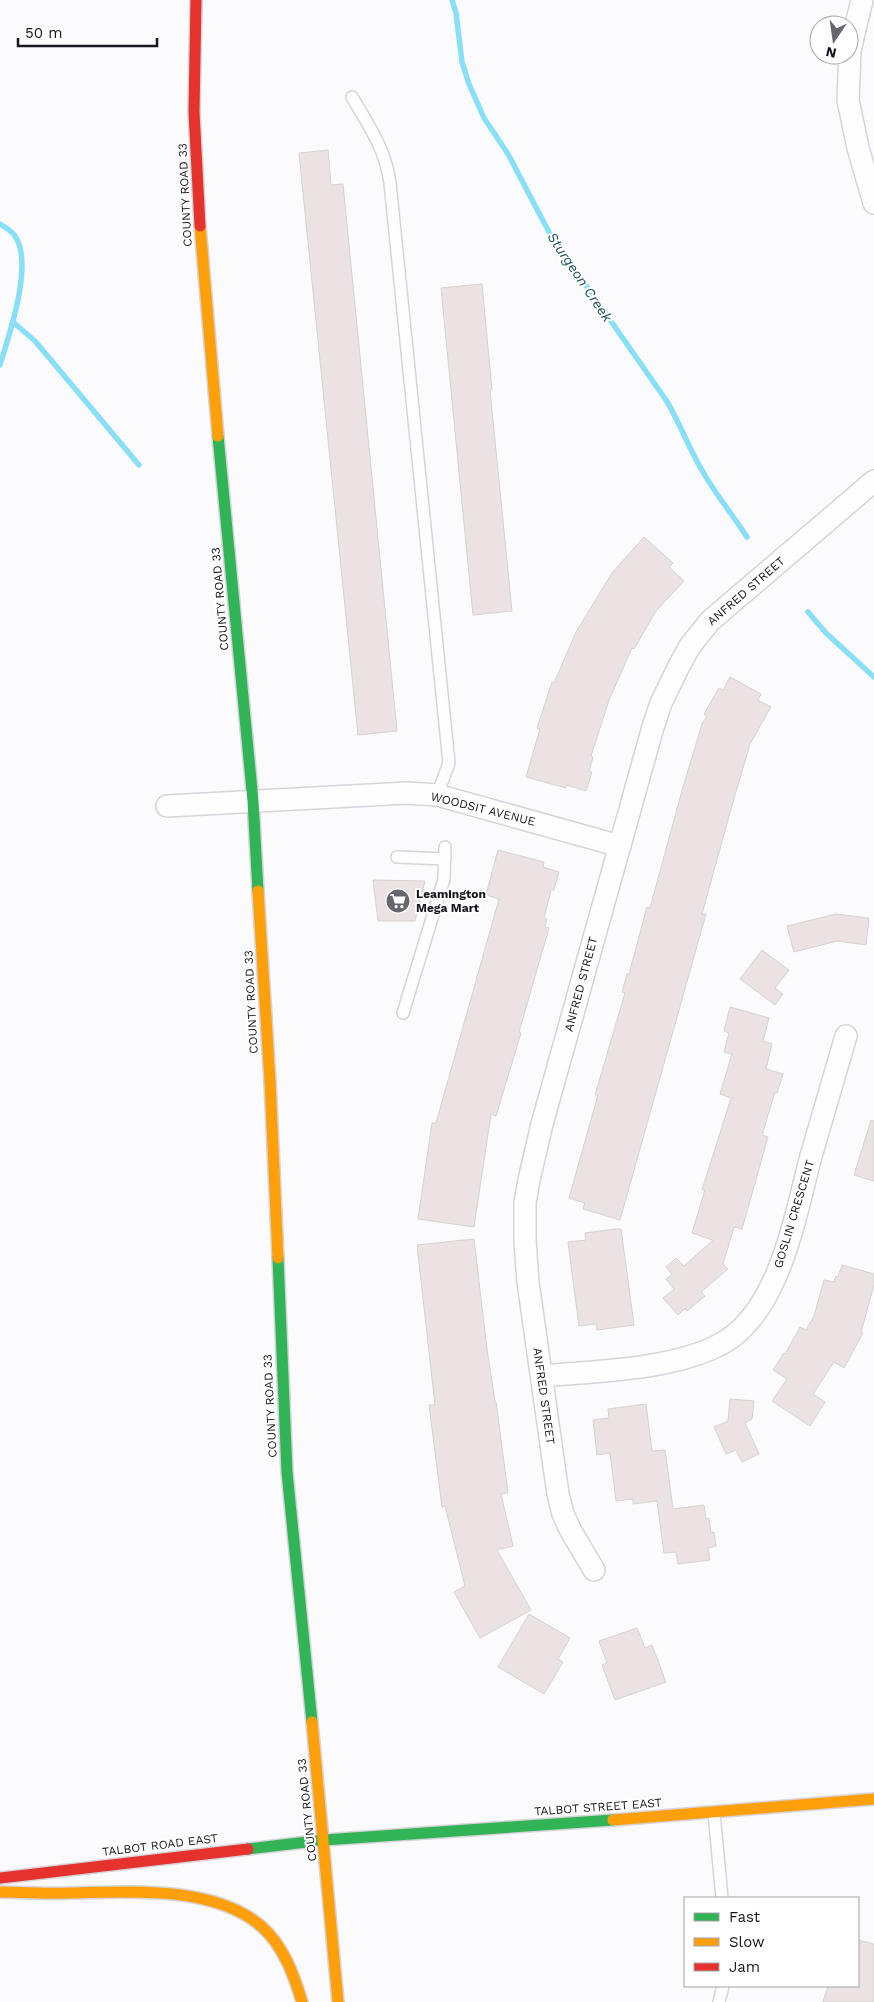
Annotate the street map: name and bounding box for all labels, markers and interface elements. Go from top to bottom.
scale bar [18,15,156,47]
north arrow [809,15,859,65]
text: 50 m [25,24,62,42]
text: N [824,44,838,62]
street label: COUNTY ROAD 33 [175,143,195,247]
water label: Sturgeon Creek [544,229,616,325]
street label: COUNTY ROAD 33 [209,547,231,651]
street label: ANFRED STREET [705,554,787,628]
street label: WOODSIT AVENUE [429,789,537,829]
place label: Leamington Mega Mart [416,887,486,915]
supermarket icon: Leamington Mega Mart [385,888,411,914]
street label: ANFRED STREET [562,935,600,1033]
street label: COUNTY ROAD 33 [241,950,261,1054]
street label: GOSLIN CRESCENT [771,1158,817,1270]
street label: ANFRED STREET [530,1347,558,1445]
street label: COUNTY ROAD 33 [260,1354,280,1458]
street label: COUNTY ROAD 33 [295,1758,319,1862]
street label: TALBOT STREET EAST [534,1796,662,1818]
street label: TALBOT ROAD EAST [101,1831,219,1859]
legend [684,1897,859,1987]
text: Fast [729,1908,761,1926]
text: Slow [729,1933,765,1951]
text: Jam [729,1958,760,1976]

